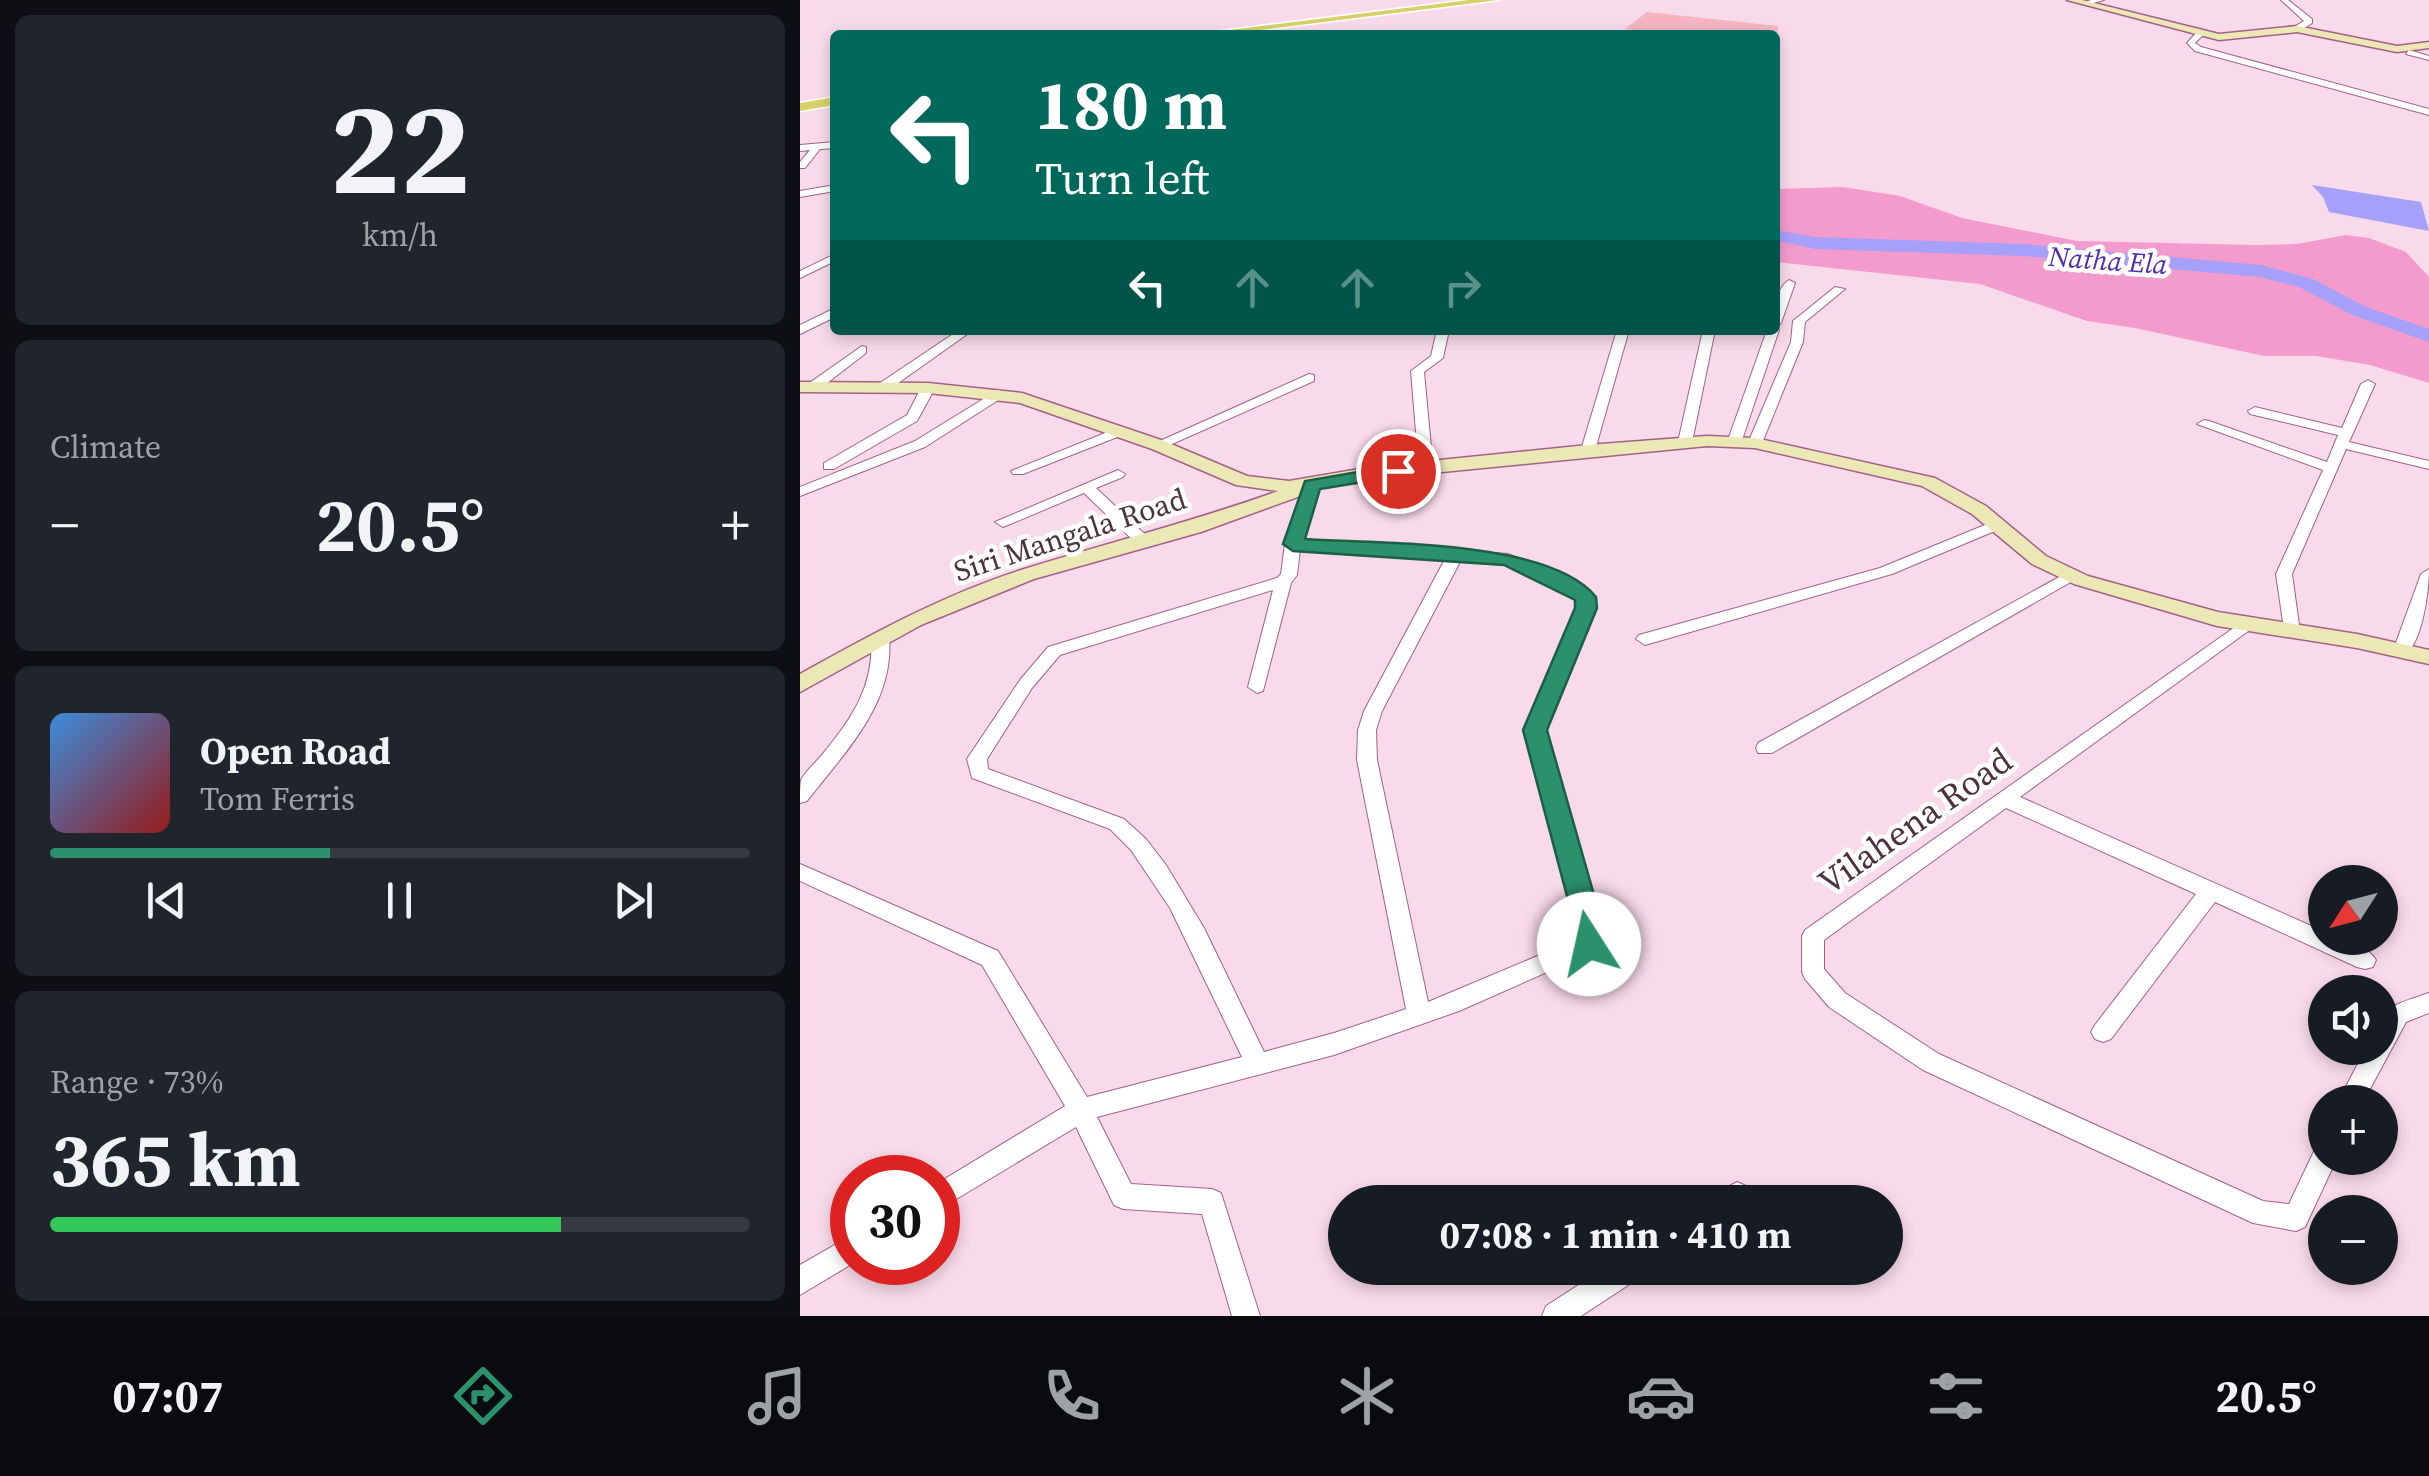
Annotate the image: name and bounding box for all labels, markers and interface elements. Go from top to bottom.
text: 180 m [1035,56,1227,152]
text: 22 [330,58,470,237]
icon: left [870,70,1000,200]
text: Turn left [1035,147,1209,209]
text: km/h [362,213,438,257]
water label: Natha Ela [2046,237,2169,283]
icon: left [1120,260,1175,315]
icon: ahead [1225,260,1280,315]
icon: ahead [1330,260,1385,315]
icon: right [1435,260,1490,315]
text: Climate [50,425,161,469]
pin [1356,429,1441,514]
icon: arrive [1371,444,1426,499]
text: 20.5° [315,473,485,576]
street label: Siri Mangala Road [949,478,1191,591]
text: − [50,487,79,562]
text: + [721,487,750,562]
text: Open Road [200,725,391,777]
street label: Vilahena Road [1809,736,2022,906]
text: Tom Ferris [200,777,355,821]
north arrow [2308,865,2398,955]
map controls [2308,865,2398,1285]
icon: previous [139,873,194,928]
icon: pause [372,873,427,928]
icon: next [606,873,661,928]
position arrow [1537,892,1641,996]
button: sound [2308,975,2398,1065]
text: Range · 73% [50,1060,224,1104]
button: + [2308,1085,2398,1175]
text: 365 km [50,1108,301,1211]
speed limit sign: 30 [830,1155,960,1285]
button: − [2308,1195,2398,1285]
text: 07:08 · 1 min · 410 m [1439,1209,1792,1261]
icon: directions [448,1361,518,1431]
icon: music [742,1361,812,1431]
icon: phone [1037,1361,1107,1431]
icon: climate [1332,1361,1402,1431]
icon: car [1626,1361,1696,1431]
icon: filters [1921,1361,1991,1431]
text: 07:07 [112,1365,223,1427]
text: 20.5° [2215,1365,2317,1427]

